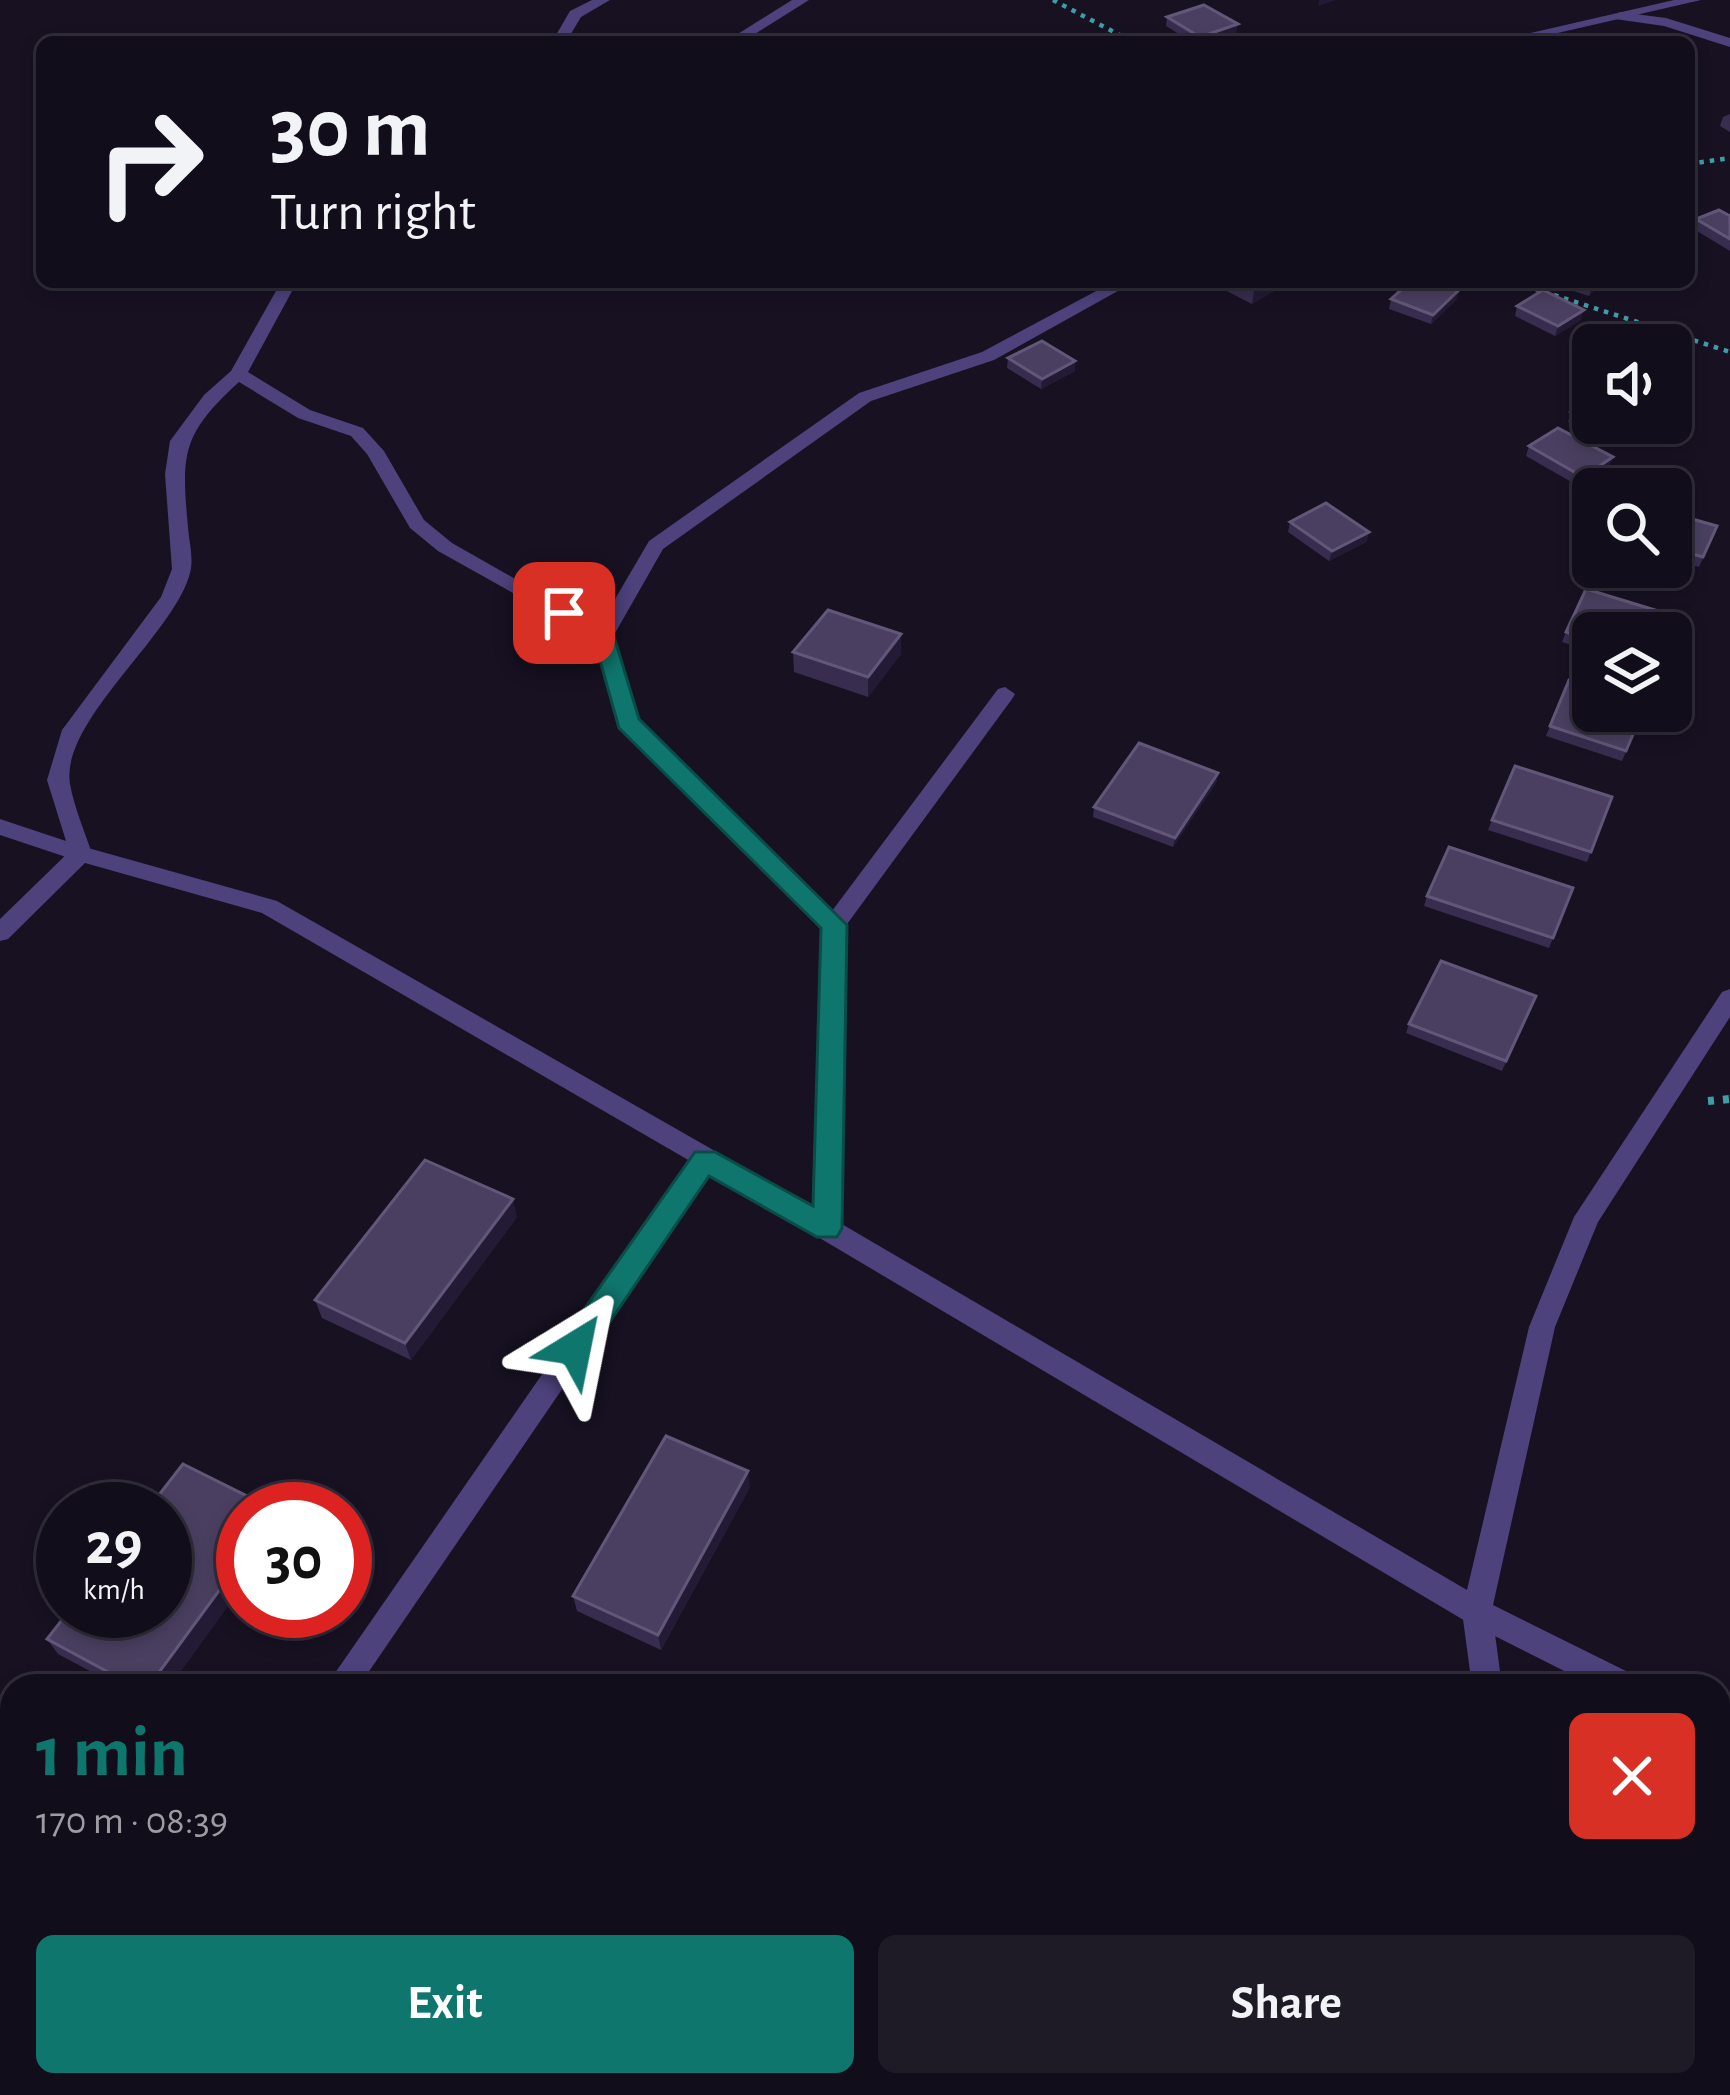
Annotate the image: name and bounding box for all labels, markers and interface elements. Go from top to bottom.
icon: right [72,84,228,240]
text: 30 m [270,88,430,172]
text: Turn right [270,186,476,240]
map controls [1572,324,1692,732]
button: sound [1572,324,1692,444]
button: search [1572,468,1692,588]
pin [513,562,615,664]
icon: arrive [531,580,597,646]
button: layers [1572,612,1692,732]
position arrow [512,1285,638,1411]
speed limit sign: 30 [216,1482,372,1638]
text: 29 [85,1515,143,1575]
text: km/h [83,1575,145,1605]
button: close [1569,1713,1695,1839]
text: 1 min [36,1717,188,1789]
text: 170 m · 08:39 [36,1802,228,1841]
button: Exit [36,1935,854,2073]
button: Share [878,1935,1695,2073]

